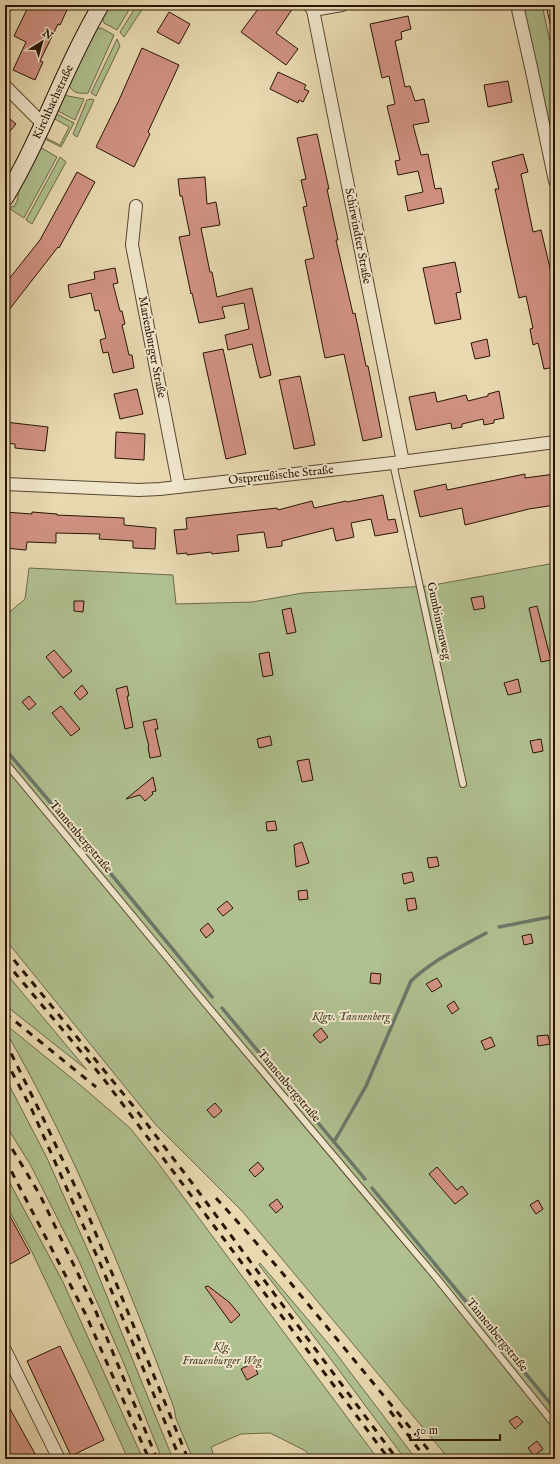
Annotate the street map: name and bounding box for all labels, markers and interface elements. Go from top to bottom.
north arrow [22,22,62,62]
text: N [39,26,56,44]
street label: Kirchbachstraße [29,62,77,142]
street label: Schirwindter Straße [341,187,375,286]
street label: Marienburger Straße [135,295,169,400]
street label: Ostpreußische Straße [228,462,335,489]
street label: Gumbinnenweg [423,581,455,662]
street label: Tannenbergstraße [46,798,116,877]
park label: Klgv. Tannenberg [311,1009,390,1025]
street label: Tannenbergstraße [254,1047,324,1126]
street label: Tannenbergstraße [463,1295,531,1375]
park label: Klg. Frauenburger Weg [182,1339,262,1369]
scale bar [410,1416,500,1442]
text: 50 m [416,1423,438,1438]

